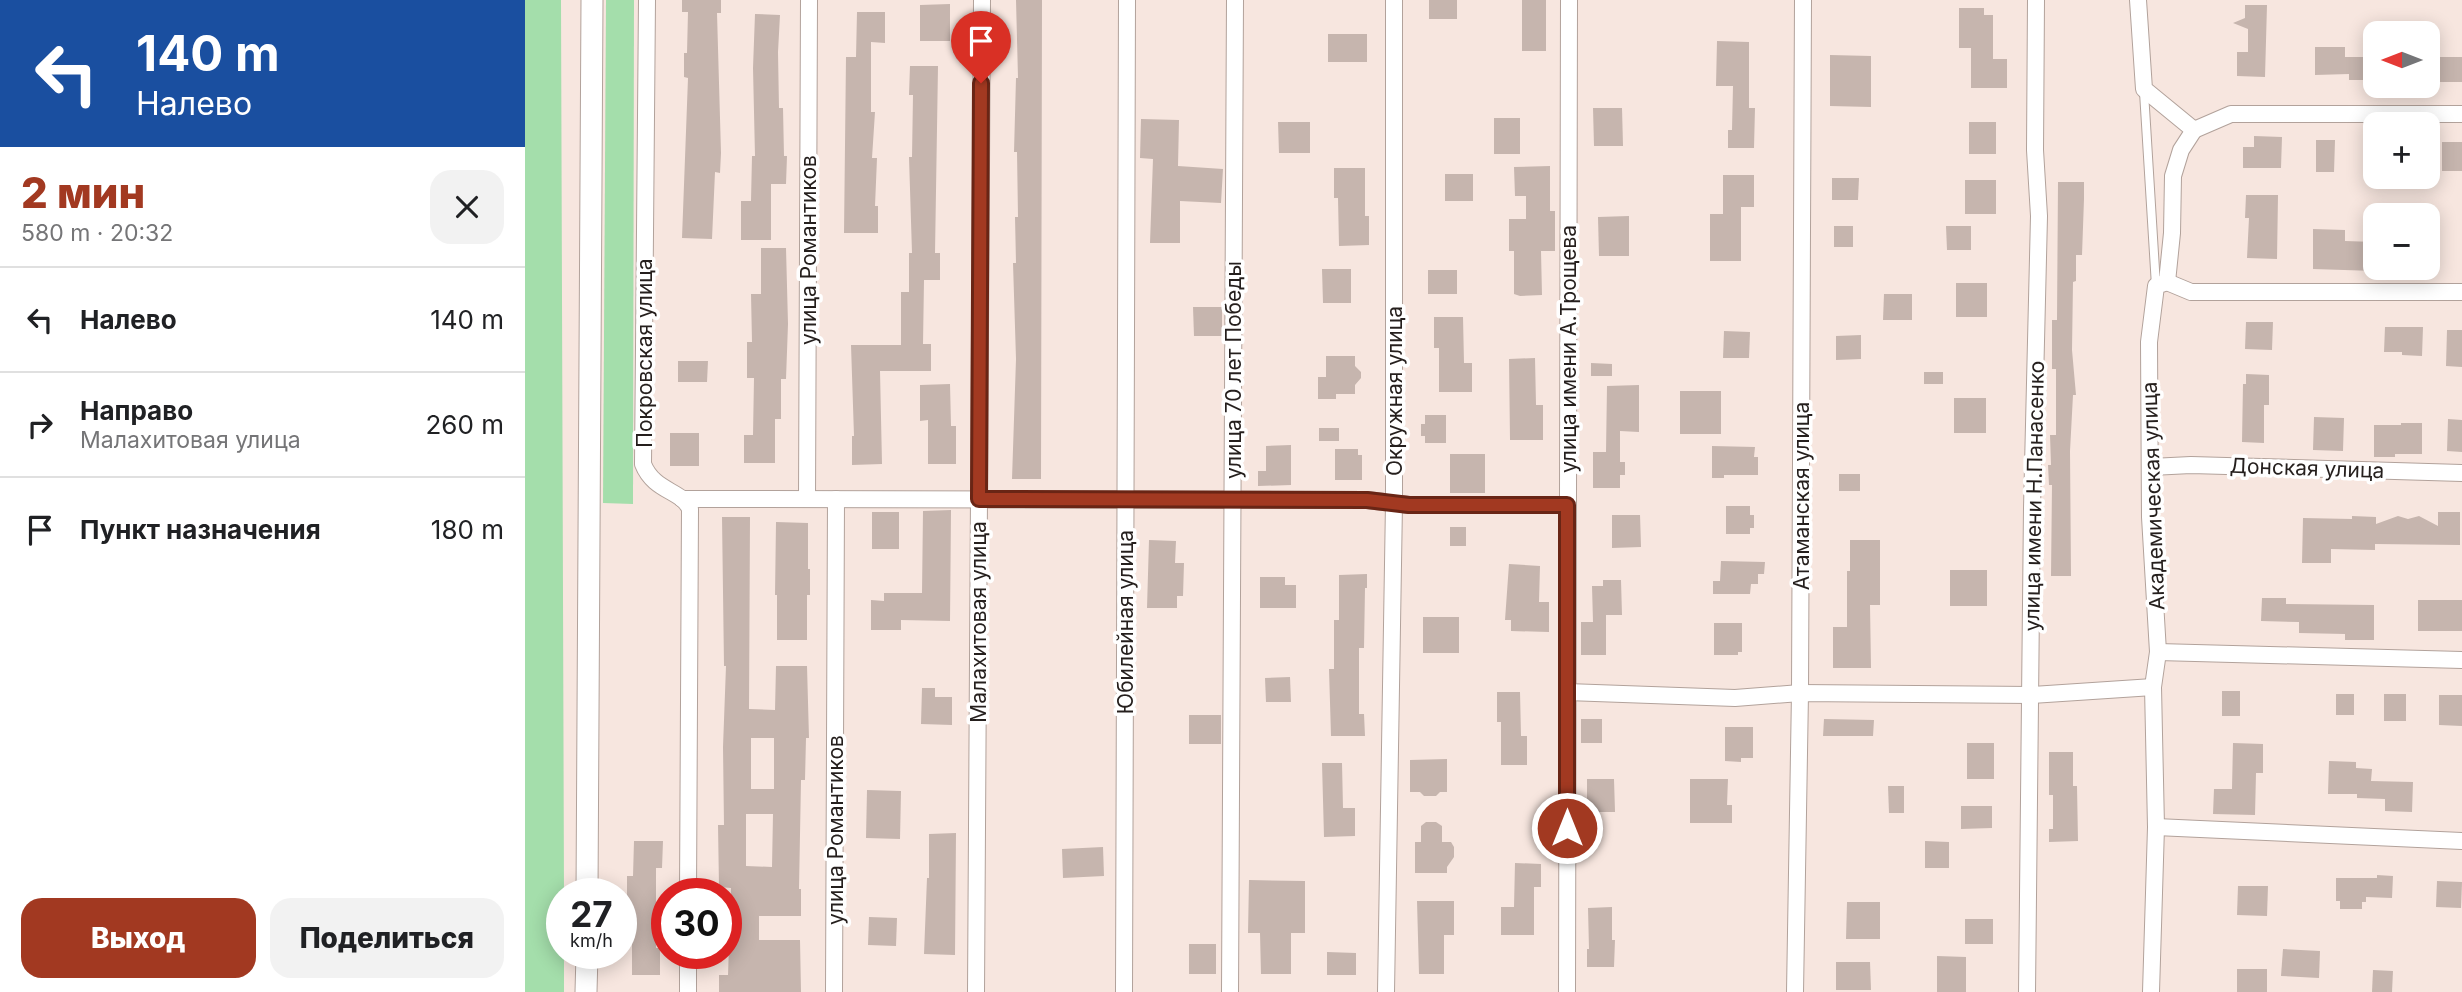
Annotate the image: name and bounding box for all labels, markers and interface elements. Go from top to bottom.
pin [951,11,1011,83]
north arrow [2363,21,2439,98]
map controls [2363,21,2440,280]
icon: arrive [962,22,1000,60]
text: 140 m [136,24,280,83]
icon: left [21,28,112,119]
text: Налево [136,84,252,123]
button: + [2363,112,2440,189]
street label: улица Романтиков [796,155,821,345]
text: 2 мин [21,167,145,218]
button: close [430,170,504,244]
button: − [2363,203,2440,280]
text: 580 m · 20:32 [21,219,173,247]
street label: улица имени А.Трощева [1556,225,1581,473]
street label: Покровская улица [632,258,657,448]
street label: улица 70 лет Победы [1221,261,1246,479]
icon: left [21,301,59,339]
text: Налево [80,304,177,335]
text: 140 m [430,304,504,335]
street label: Окружная улица [1382,306,1407,476]
street label: улица имени Н.Панасенко [2019,361,2049,631]
street label: Академическая улица [2137,381,2169,611]
text: Направо [80,395,193,426]
street label: Атаманская улица [1789,402,1814,590]
icon: right [21,406,59,444]
text: 260 m [426,409,504,440]
text: Малахитовая улица [80,426,301,454]
street label: Донская улица [2229,453,2385,483]
icon: arrive [21,511,59,549]
text: Пункт назначения [80,514,321,545]
text: 180 m [431,514,504,545]
street label: Малахитовая улица [966,521,991,723]
street label: Юбилейная улица [1113,530,1138,714]
street label: улица Романтиков [823,735,848,925]
position arrow [1530,791,1604,865]
speed limit sign: 30 [651,878,742,969]
text: 27 [570,893,613,935]
button: Выход [21,898,256,978]
button: Поделиться [270,898,504,978]
text: km/h [570,930,613,951]

